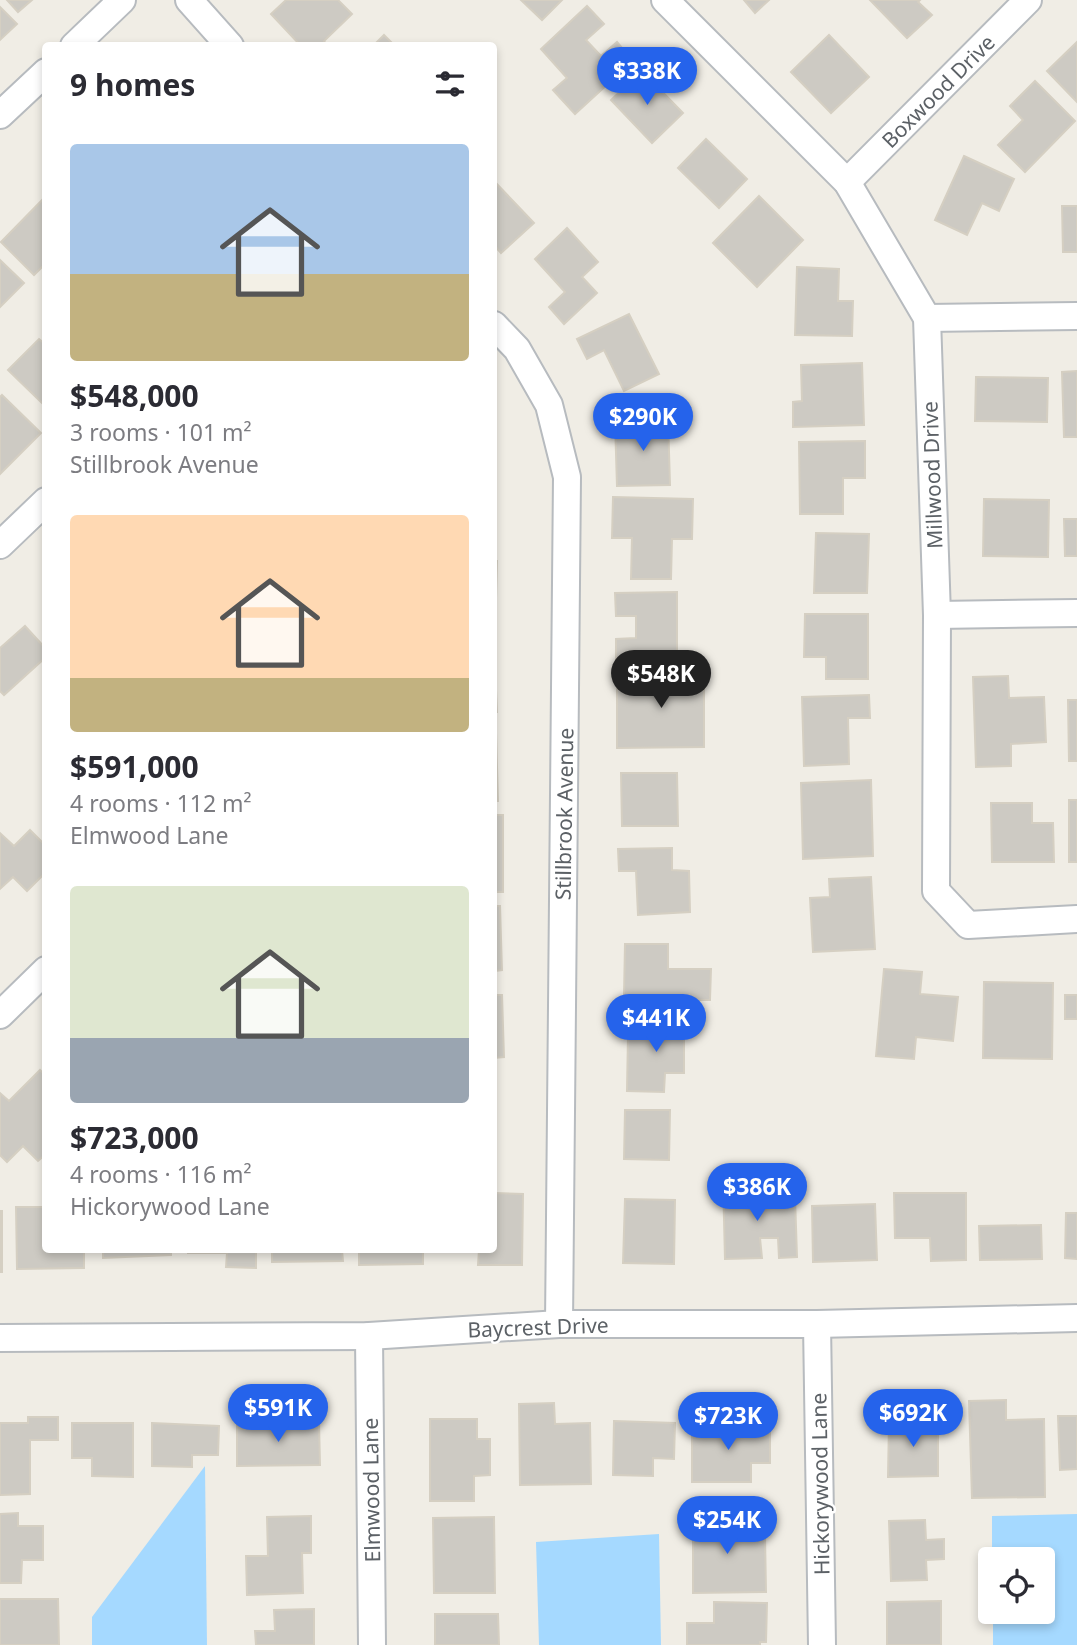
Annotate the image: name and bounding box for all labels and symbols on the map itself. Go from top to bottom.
street label: Boxwood Drive [875,28,1001,154]
pin: $338K [598,48,696,107]
pin: $290K [594,393,692,453]
street label: Millwood Drive [915,401,949,549]
pin: $548K [612,650,710,710]
street label: Stillbrook Avenue [548,728,580,900]
pin: $441K [607,995,705,1054]
pin: $386K [708,1164,806,1223]
street label: Baycrest Drive [467,1311,609,1343]
pin: $591K [229,1384,327,1444]
pin: $692K [864,1390,962,1449]
pin: $723K [679,1392,777,1452]
street label: Hickorywood Lane [804,1393,836,1575]
street label: Elmwood Lane [356,1417,386,1563]
pin: $254K [678,1496,776,1556]

